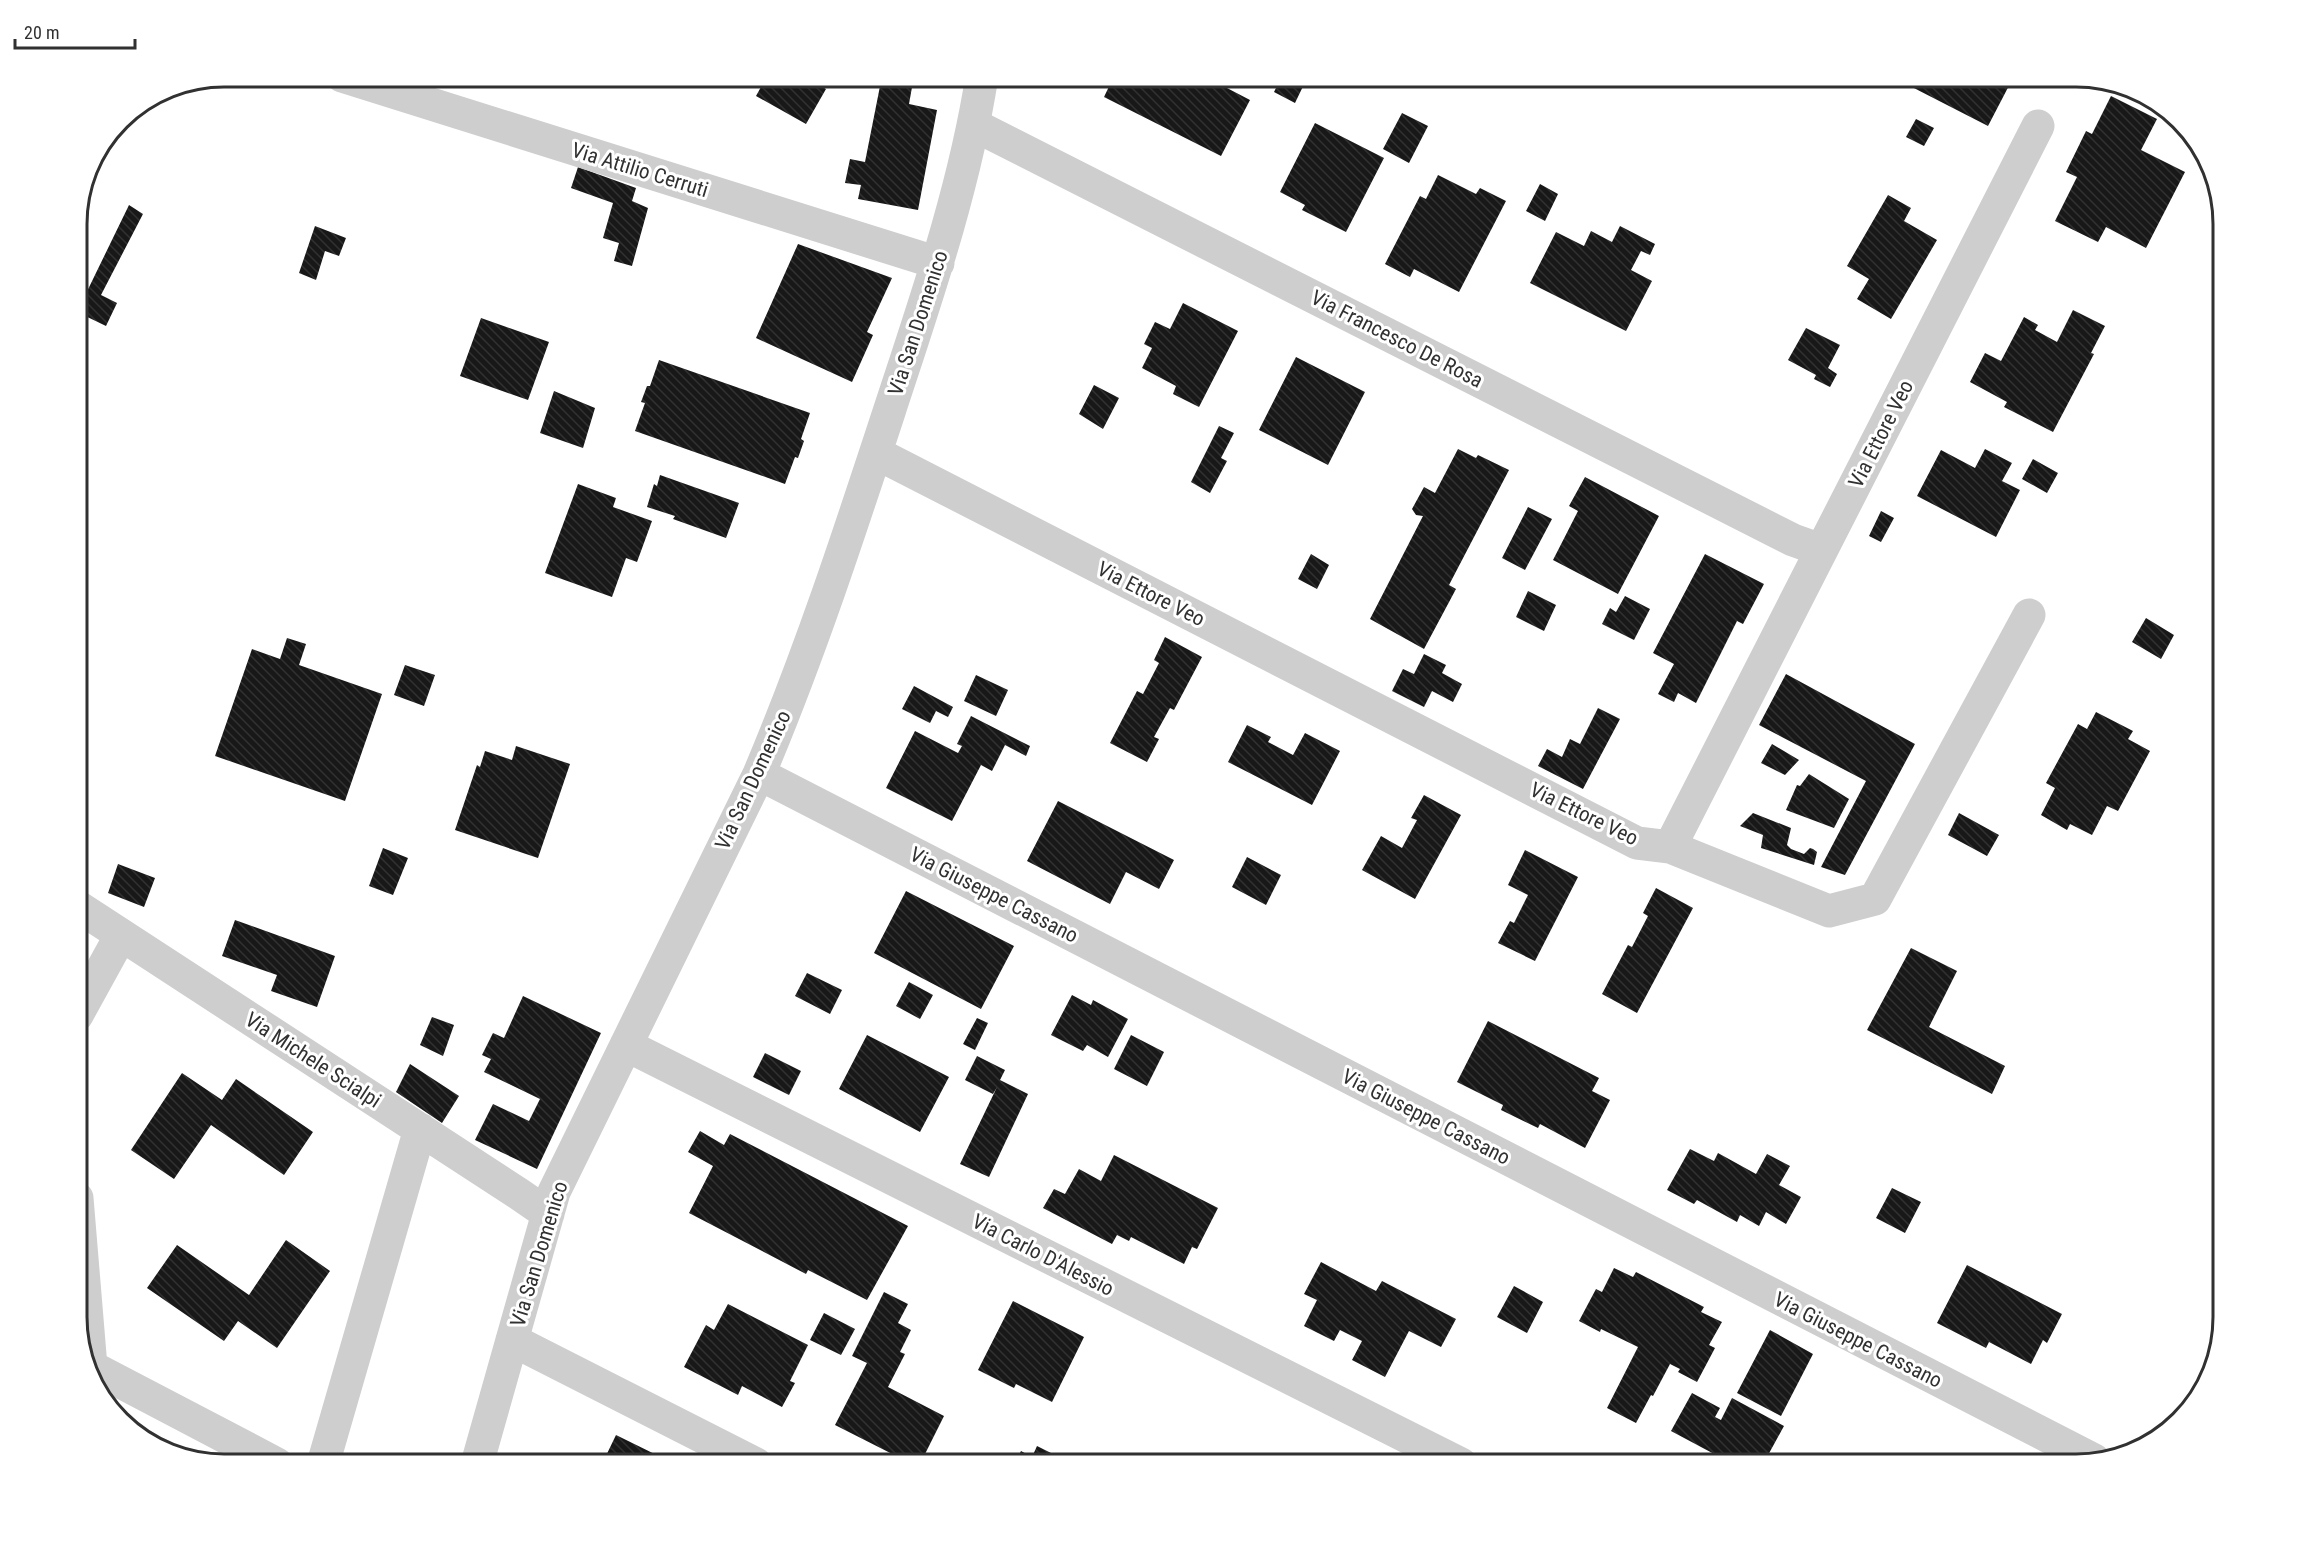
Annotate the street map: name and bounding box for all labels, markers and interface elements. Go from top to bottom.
scale bar [15,12,135,50]
text: 20 m [24,22,59,43]
street label: Via Attilio Cerruti [569,138,711,202]
street label: Via San Domenico [883,248,953,398]
street label: Via Francesco De Rosa [1307,285,1487,393]
street label: Via Ettore Veo [1844,376,1918,492]
street label: Via Ettore Veo [1093,557,1209,631]
street label: Via San Domenico [710,707,796,853]
street label: Via Ettore Veo [1526,778,1642,850]
street label: Via Giuseppe Cassano [906,842,1082,948]
street label: Via Michele Scialpi [241,1007,385,1113]
street label: Via Giuseppe Cassano [1338,1064,1514,1170]
street label: Via San Domenico [505,1178,573,1330]
street label: Via Carlo D'Alessio [968,1209,1118,1301]
street label: Via Giuseppe Cassano [1770,1287,1946,1393]

